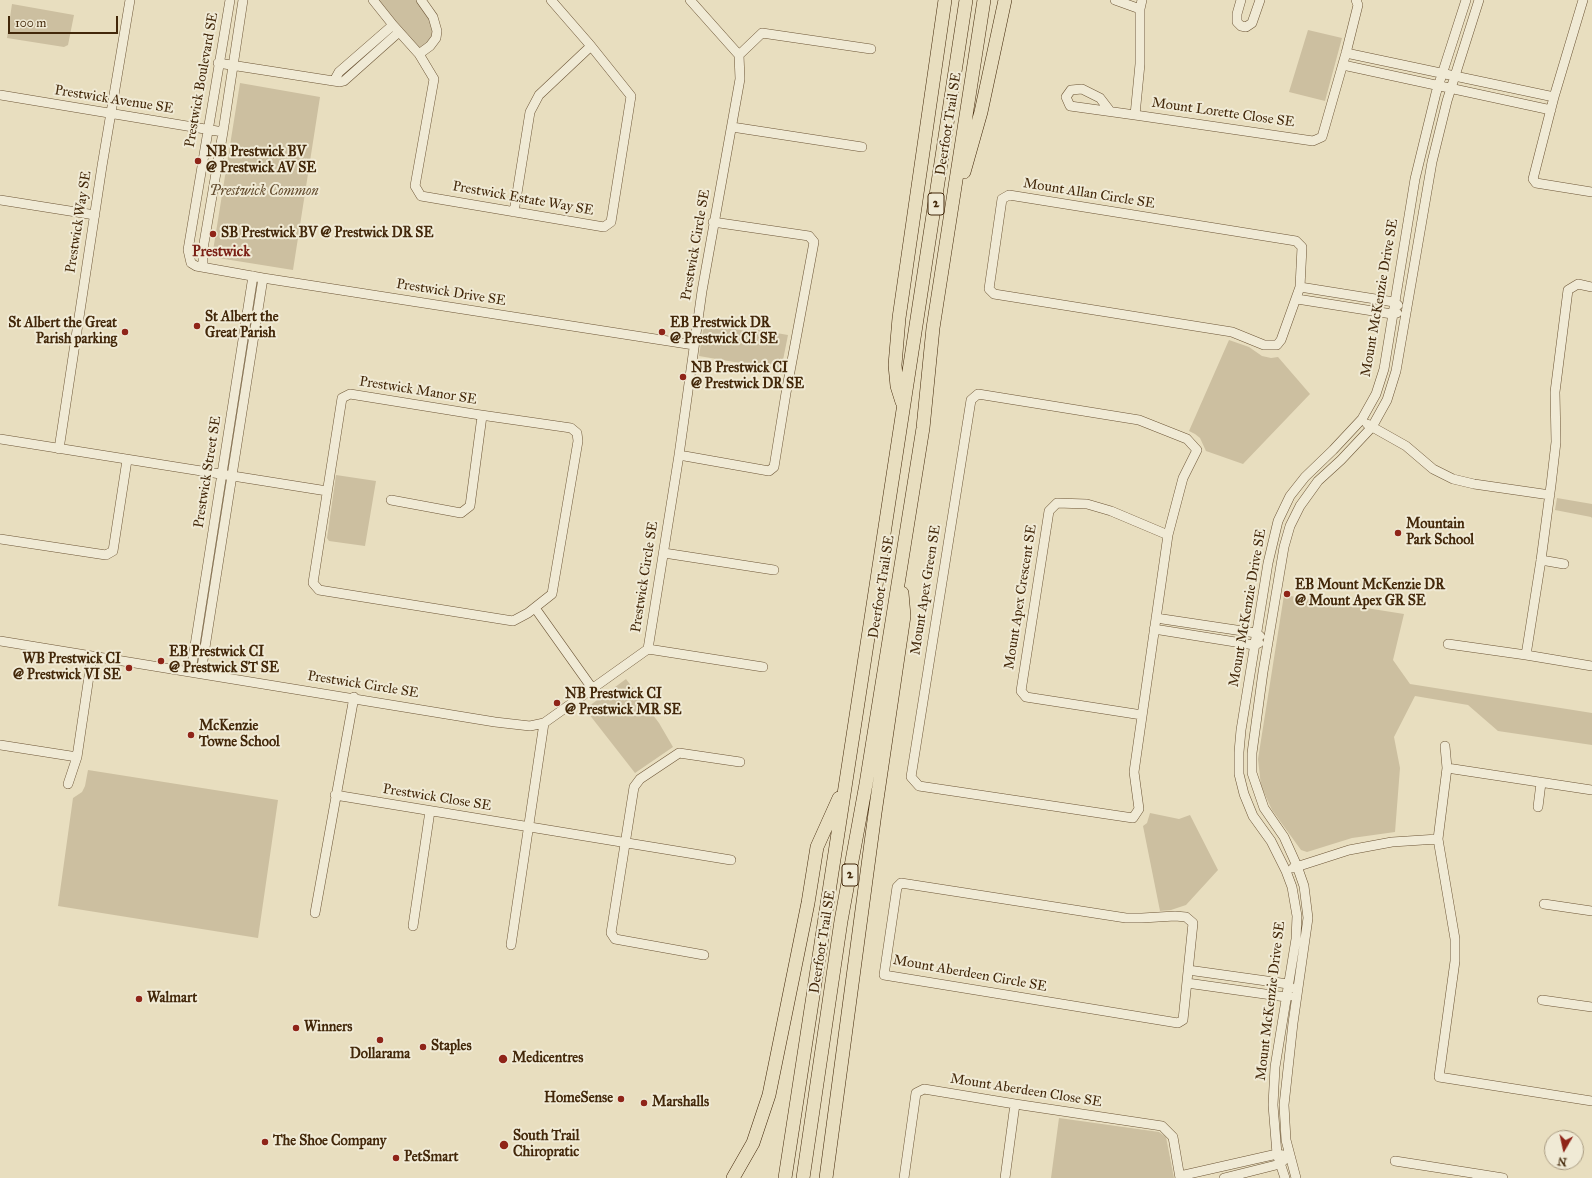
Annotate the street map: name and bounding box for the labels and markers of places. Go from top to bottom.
place label: NB Prestwick BV @ Prestwick AV SE [206,145,316,178]
marker: NB Prestwick BV @ Prestwick AV SE [193,156,203,166]
place label: SB Prestwick BV @ Prestwick DR SE [221,226,433,242]
marker: SB Prestwick BV @ Prestwick DR SE [208,229,218,239]
place label: St Albert the Great Parish [205,310,279,342]
place label: St Albert the Great Parish parking [8,316,117,348]
place label: EB Prestwick DR @ Prestwick CI SE [670,316,778,348]
marker: St Albert the Great Parish [192,321,202,331]
marker: St Albert the Great Parish parking [120,327,130,337]
marker: EB Prestwick DR @ Prestwick CI SE [657,327,667,337]
place label: NB Prestwick CI @ Prestwick DR SE [691,361,804,394]
marker: NB Prestwick CI @ Prestwick DR SE [678,372,688,382]
place label: Mountain Park School [1406,517,1474,550]
marker: Mountain Park School [1393,528,1403,538]
place label: EB Mount McKenzie DR @ Mount Apex GR SE [1295,578,1445,610]
marker: EB Mount McKenzie DR @ Mount Apex GR SE [1282,589,1292,599]
place label: EB Prestwick CI @ Prestwick ST SE [169,645,279,678]
place label: WB Prestwick CI @ Prestwick VI SE [13,652,121,684]
marker: EB Prestwick CI @ Prestwick ST SE [156,656,166,666]
marker: WB Prestwick CI @ Prestwick VI SE [124,663,134,673]
place label: NB Prestwick CI @ Prestwick MR SE [565,687,682,720]
marker: NB Prestwick CI @ Prestwick MR SE [552,698,562,708]
place label: McKenzie Towne School [199,719,280,752]
marker: McKenzie Towne School [186,730,196,740]
place label: Walmart [147,991,197,1007]
marker: Walmart [134,994,144,1004]
place label: Winners [304,1020,352,1036]
marker: Winners [291,1023,301,1033]
marker: Dollarama [375,1035,385,1045]
place label: Staples [431,1039,472,1055]
marker: Staples [418,1042,428,1052]
place label: Dollarama [350,1047,410,1063]
place label: Medicentres [512,1051,583,1067]
marker: Medicentres [497,1053,509,1065]
place label: HomeSense [544,1091,613,1107]
marker: HomeSense [616,1094,626,1104]
place label: Marshalls [652,1095,709,1111]
marker: Marshalls [639,1098,649,1108]
place label: South Trail Chiropratic [513,1129,579,1162]
place label: The Shoe Company [273,1134,386,1150]
marker: The Shoe Company [260,1137,270,1147]
marker: South Trail Chiropratic [498,1139,510,1151]
place label: PetSmart [404,1150,458,1166]
marker: PetSmart [391,1153,401,1163]

